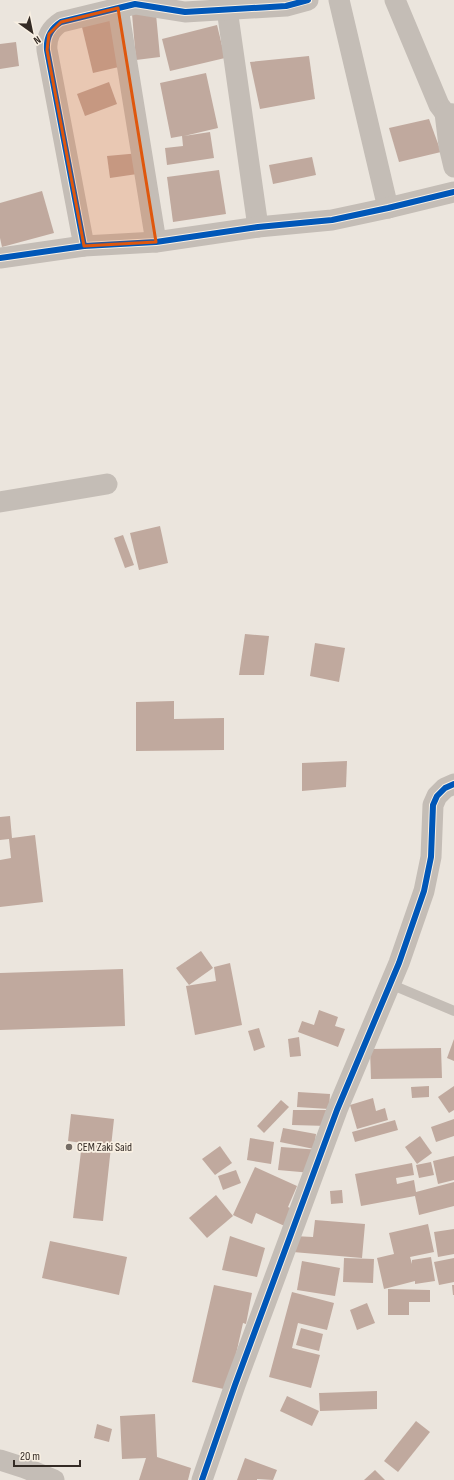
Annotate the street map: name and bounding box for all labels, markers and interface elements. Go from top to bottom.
north arrow [12,12,52,52]
text: N [31,33,43,47]
place label: CEM Zaki Said [77,1140,132,1155]
marker: CEM Zaki Said [64,1142,74,1152]
scale bar [14,1442,80,1468]
text: 20 m [20,1449,40,1464]

